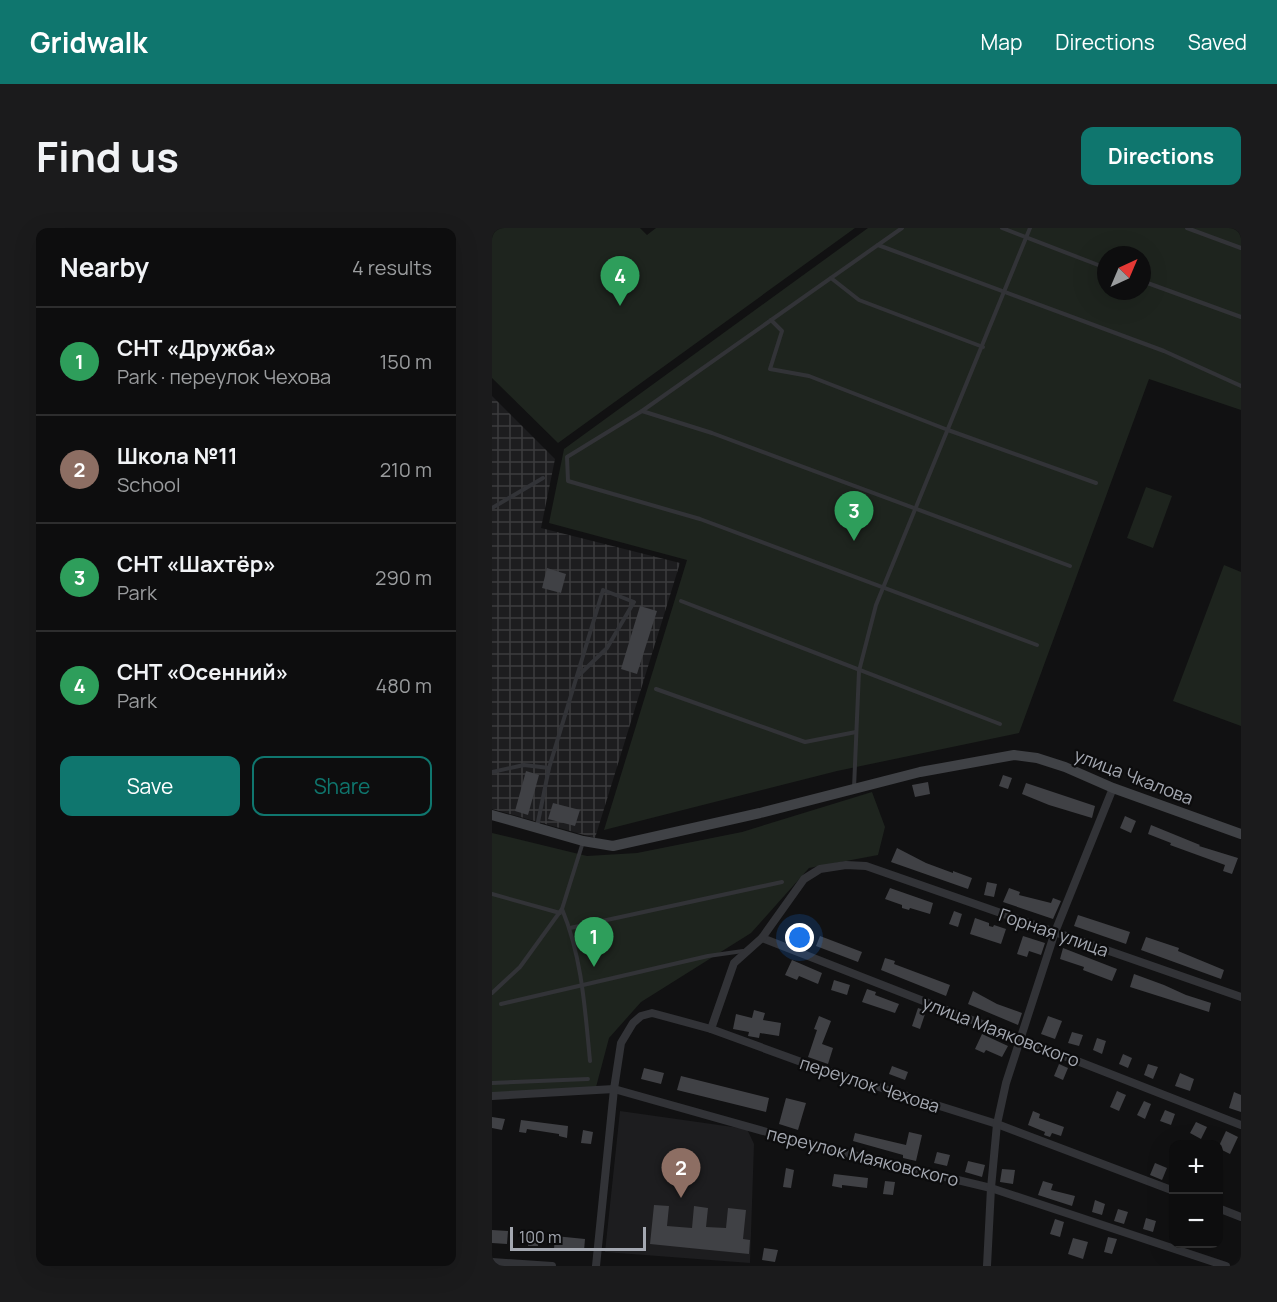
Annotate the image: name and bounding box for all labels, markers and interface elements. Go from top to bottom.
text: Gridwalk [30,23,147,61]
text: Map [981,28,1022,56]
text: Directions [1055,28,1155,56]
text: Saved [1188,28,1247,56]
text: Find us [36,127,179,185]
button: Directions [1081,127,1241,185]
north arrow [1097,246,1151,300]
text: Nearby [60,249,149,285]
text: 4 results [352,254,432,281]
pin: 4 [600,256,640,306]
text: СНТ «Дружба» [117,333,277,363]
text: 1 [75,348,84,375]
text: 150 m [379,348,432,375]
text: Park · переулок Чехова [117,363,331,390]
text: Школа №11 [117,441,238,471]
text: 2 [74,456,85,483]
text: 210 m [380,456,432,483]
text: School [117,471,181,498]
pin: 3 [834,492,874,541]
text: СНТ «Шахтёр» [117,549,276,579]
text: 3 [74,564,85,591]
text: 290 m [375,564,432,591]
text: Park [117,579,157,606]
text: СНТ «Осенний» [117,657,289,687]
text: 4 [73,672,86,699]
text: 480 m [375,672,432,699]
text: Park [117,687,157,714]
street label: улица Чкалова [1071,742,1197,810]
button: Save [60,756,240,816]
button: Share [252,756,432,816]
street label: Горная улица [996,902,1112,962]
pin: 1 [574,918,614,967]
your location [785,923,814,952]
street label: улица Маяковского [919,990,1083,1072]
street label: переулок Чехова [797,1050,943,1118]
street label: переулок Маяковского [765,1121,961,1191]
map controls [1169,1140,1223,1248]
button: + [1169,1140,1223,1194]
pin: 2 [662,1148,700,1198]
button: − [1169,1194,1223,1248]
scale bar [510,1224,646,1252]
text: 100 m [519,1226,562,1248]

